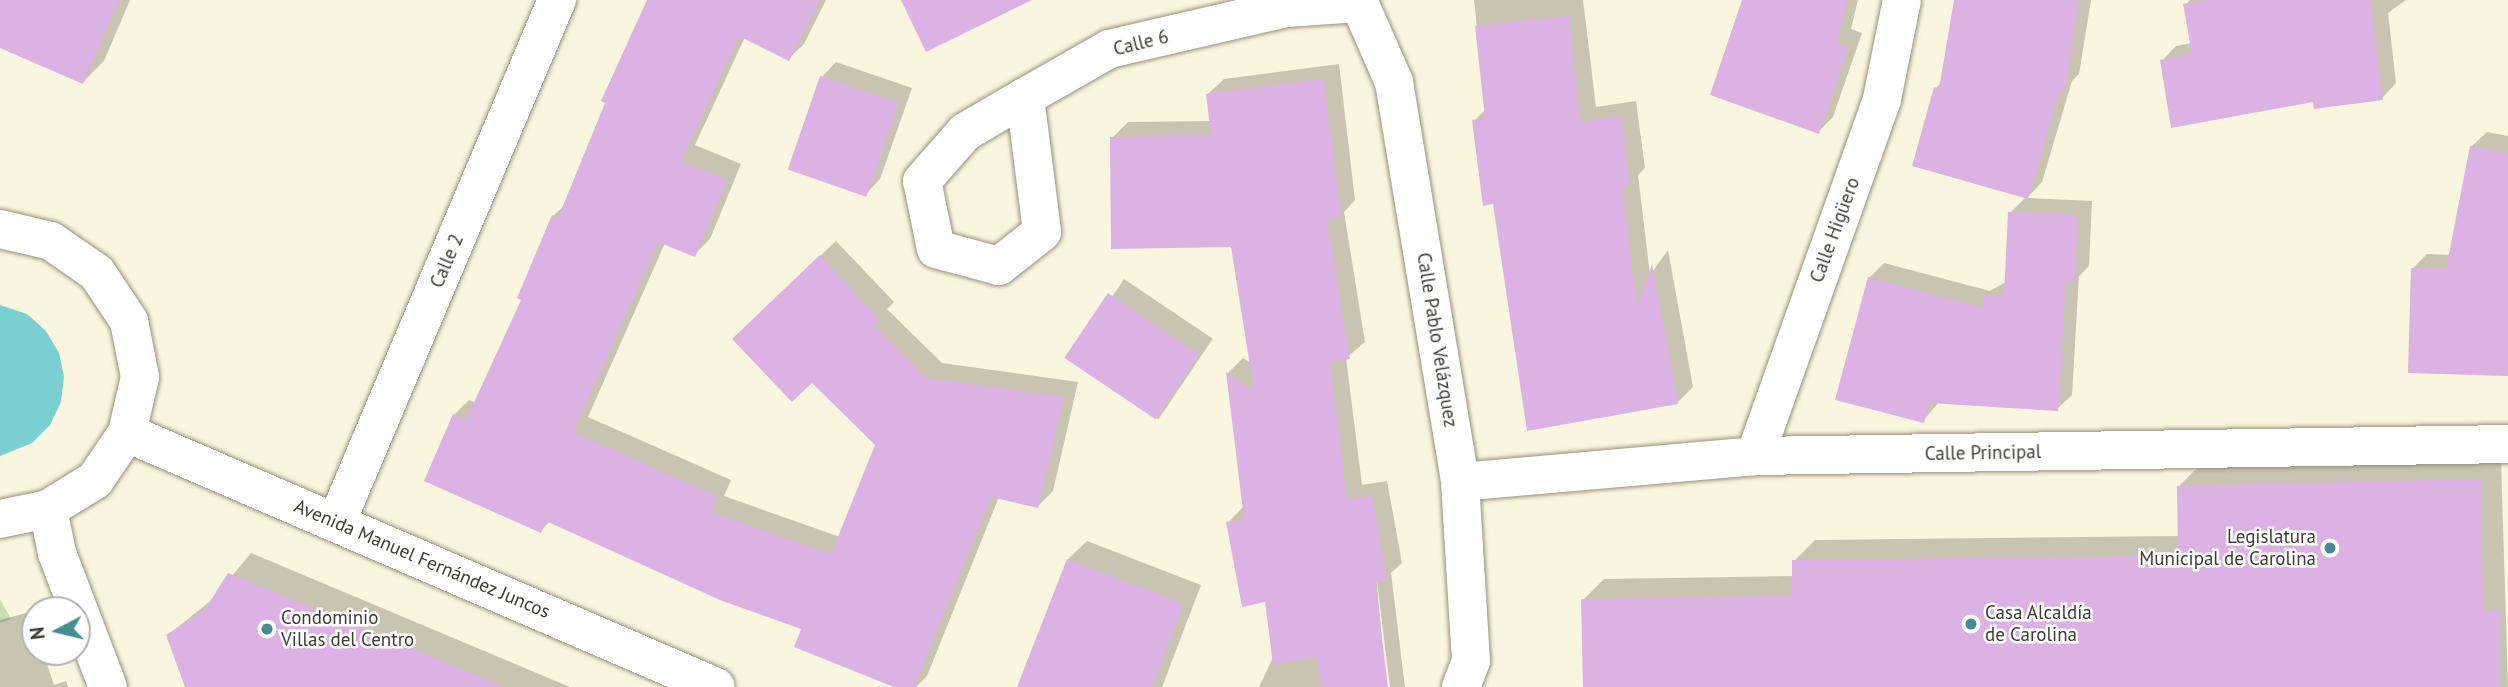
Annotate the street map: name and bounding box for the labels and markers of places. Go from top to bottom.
place label: Legislatura Municipal de Carolina [2139,526,2316,570]
marker: Legislatura Municipal de Carolina [2322,540,2338,556]
place label: Casa Alcaldía de Carolina [1985,602,2092,646]
place label: Condominio Villas del Centro [281,607,414,651]
marker: Casa Alcaldía de Carolina [1963,616,1979,632]
marker: Condominio Villas del Centro [259,621,275,637]

